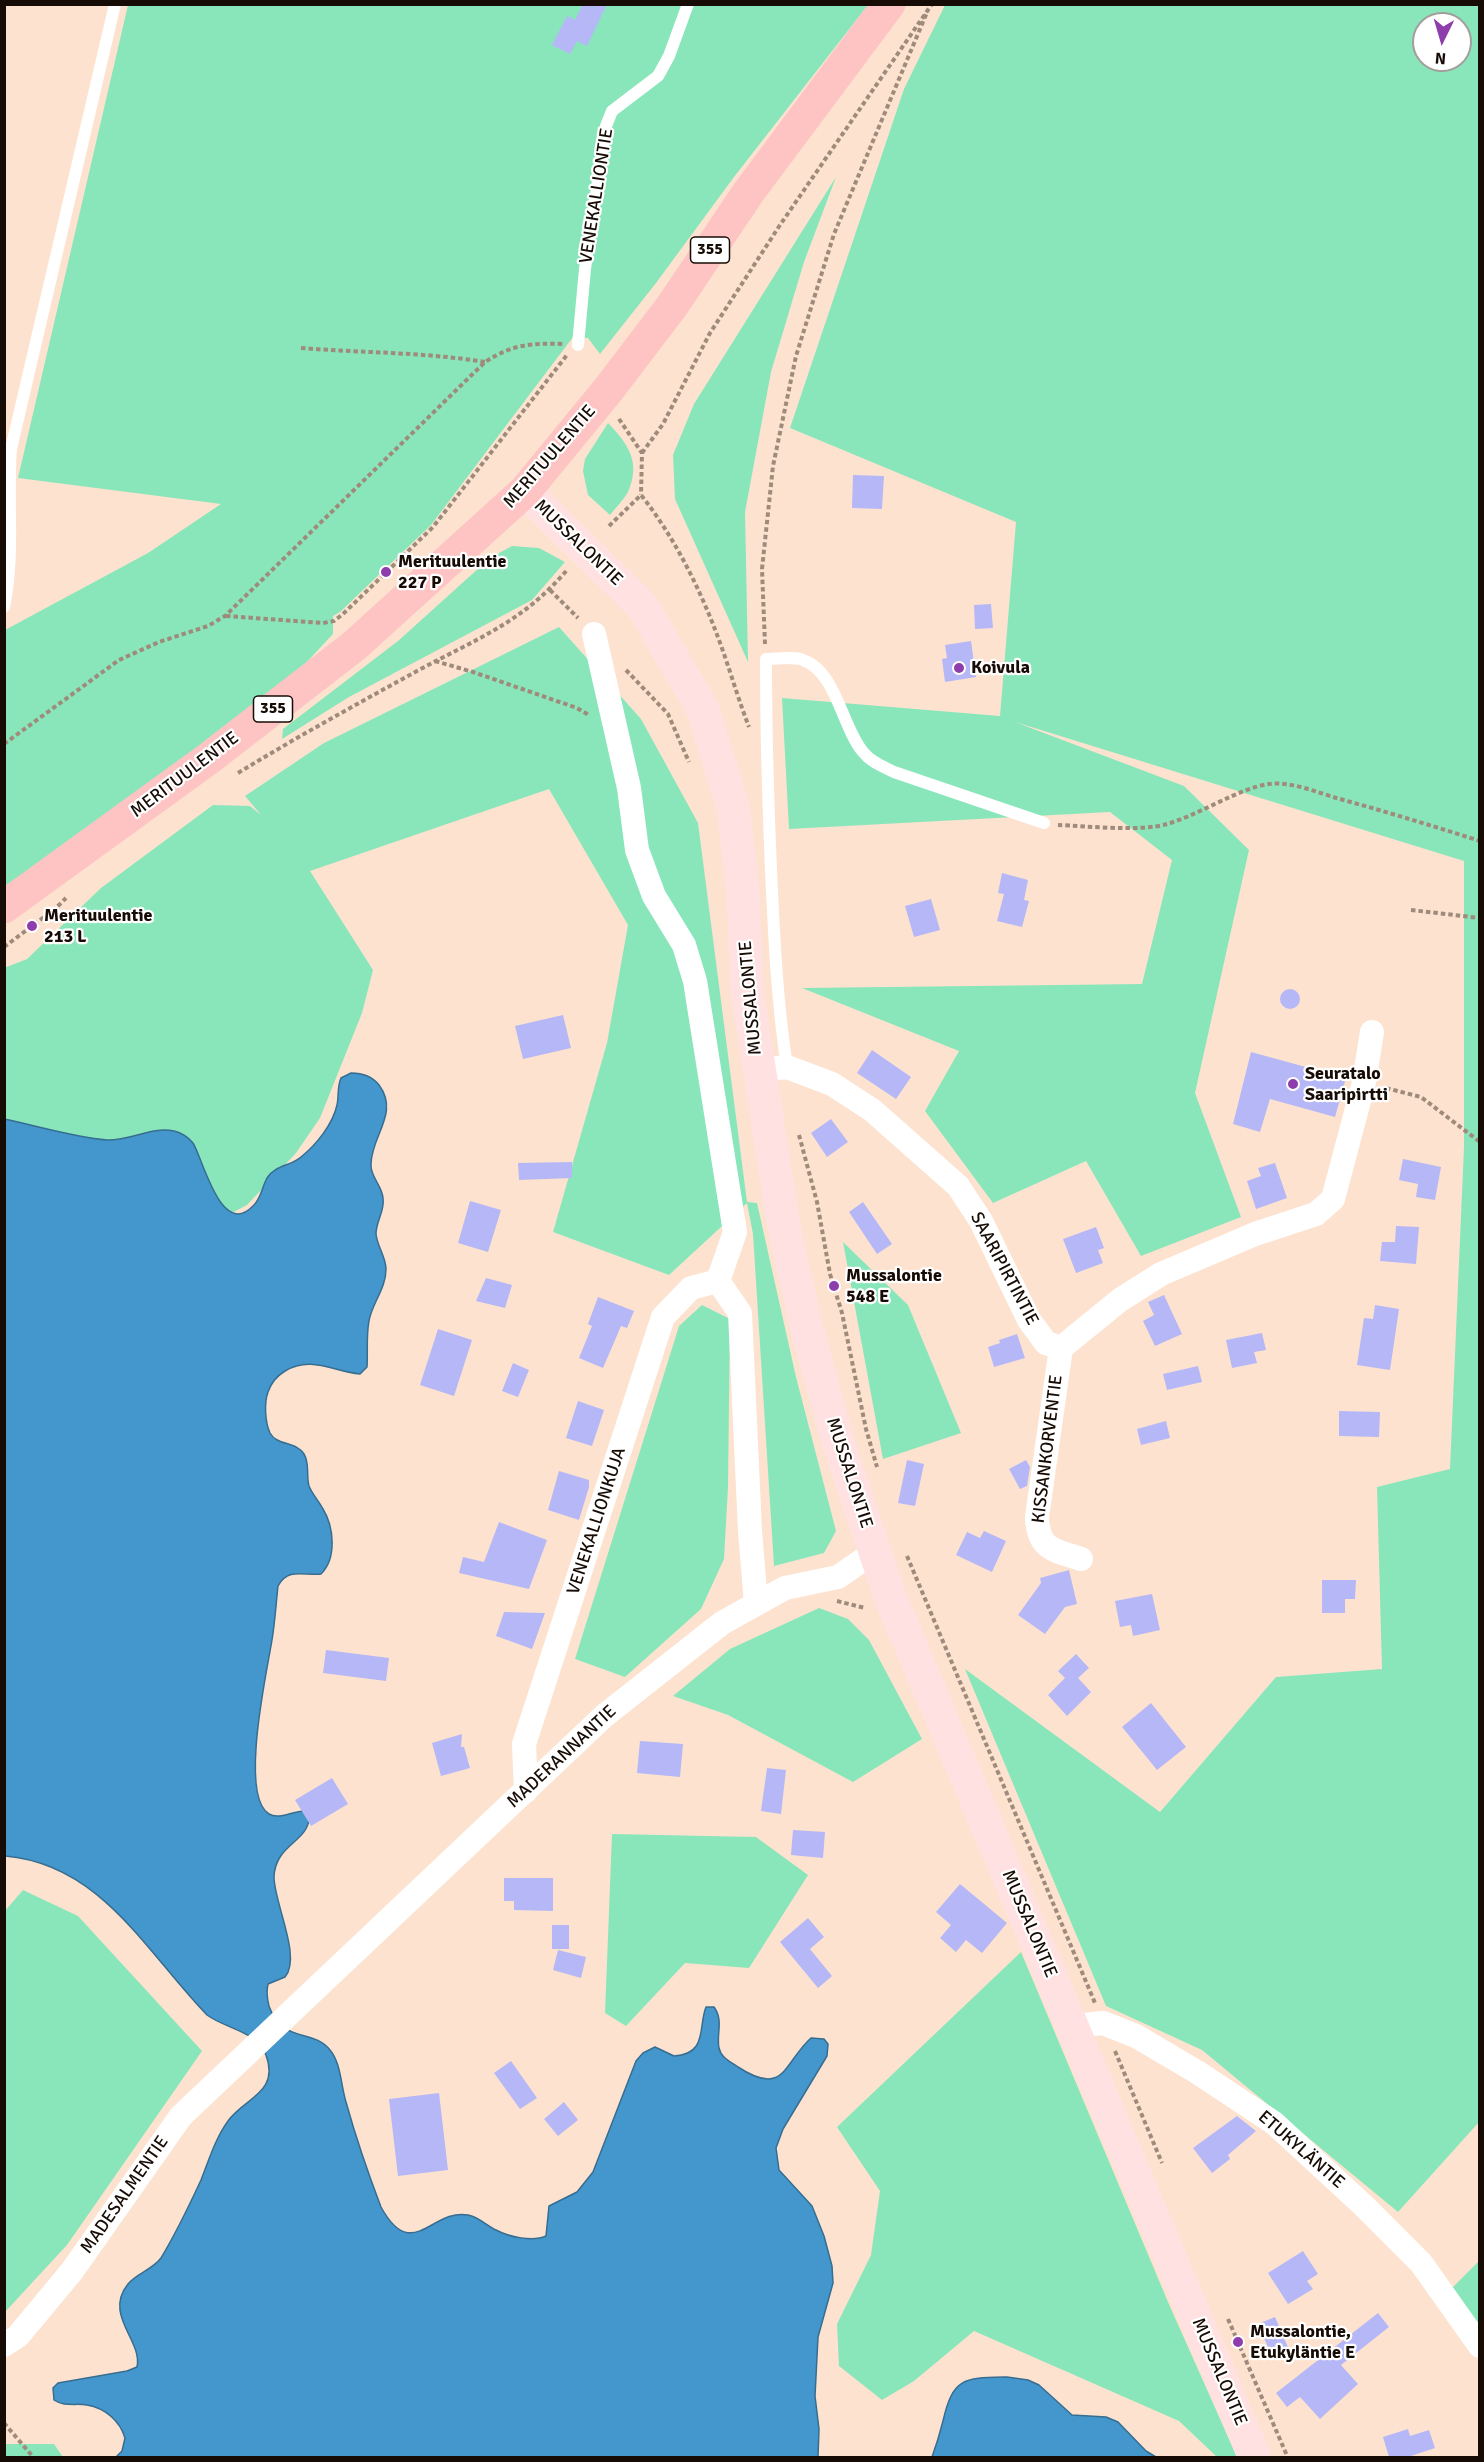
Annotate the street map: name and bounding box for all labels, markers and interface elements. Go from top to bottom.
north arrow [1412,12,1472,72]
text: N [1434,47,1447,68]
street label: VENEKALLIONTIE [576,127,618,265]
road number: 355 [690,237,730,263]
street label: MERITUULENTIE [499,401,601,513]
street label: MUSSALONTIE [529,495,627,591]
place label: Merituulentie 227 P [398,551,507,594]
marker: Merituulentie 227 P [379,565,393,579]
place label: Koivula [971,657,1030,679]
marker: Koivula [952,661,966,675]
road number: 355 [254,696,292,722]
street label: MERITUULENTIE [127,727,243,823]
place label: Merituulentie 213 L [44,905,153,948]
marker: Merituulentie 213 L [25,919,39,933]
street label: MUSSALONTIE [735,940,767,1056]
place label: Seuratalo Saaripirtti [1305,1063,1388,1106]
marker: Seuratalo Saaripirtti [1286,1077,1300,1091]
street label: SAARIPIRTINTIE [965,1209,1043,1329]
place label: Mussalontie 548 E [846,1265,942,1308]
marker: Mussalontie 548 E [827,1279,841,1293]
street label: KISSANKORVENTIE [1028,1374,1068,1524]
street label: MUSSALONTIE [821,1415,877,1531]
street label: VENEKALLIONKUJA [563,1445,631,1597]
street label: MADERANNANTIE [503,1701,621,1813]
street label: MUSSALONTIE [997,1867,1061,1981]
street label: ETUKYLÄNTIE [1253,2107,1349,2193]
street label: MADESALMENTIE [76,2132,174,2258]
street label: MUSSALONTIE [1187,2315,1251,2429]
place label: Mussalontie, Etukyläntie E [1250,2321,1355,2364]
marker: Mussalontie, Etukyläntie E [1231,2335,1245,2349]

